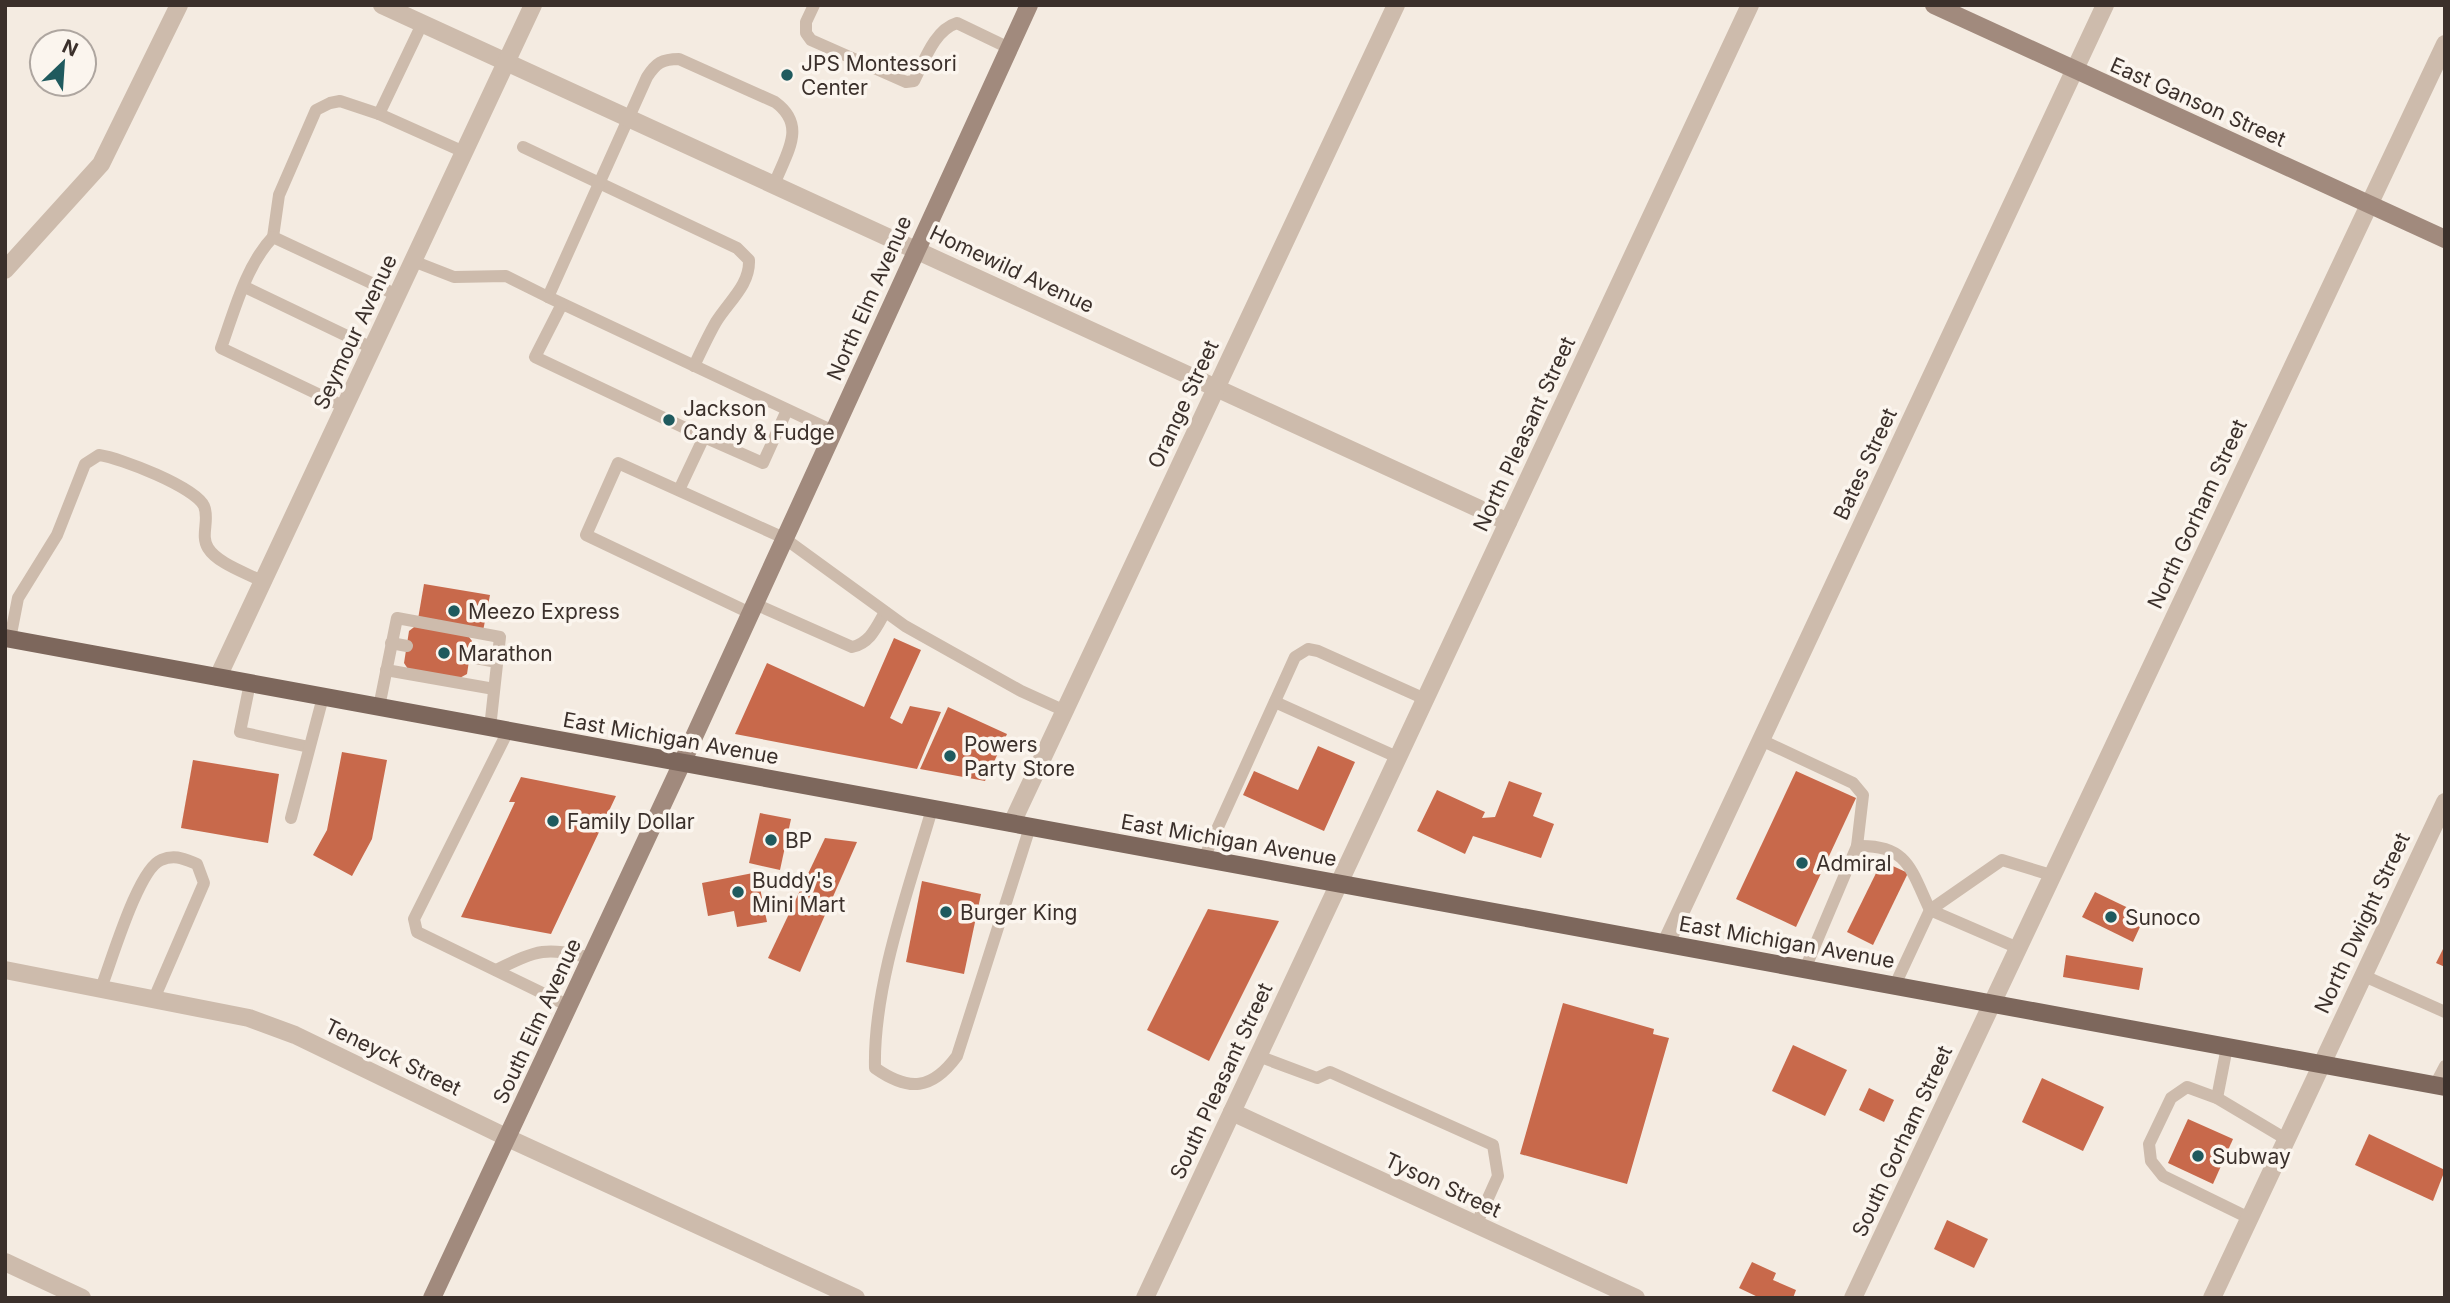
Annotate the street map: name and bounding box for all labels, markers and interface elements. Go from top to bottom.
north arrow [28,28,98,98]
text: N [59,35,81,62]
place label: JPS Montessori Center [801,51,957,100]
street label: East Ganson Street [2106,52,2290,152]
marker: JPS Montessori Center [779,67,795,83]
street label: North Elm Avenue [821,212,917,384]
street label: Homewild Avenue [926,220,1098,318]
street label: Seymour Avenue [308,251,402,413]
street label: North Pleasant Street [1468,333,1580,535]
street label: Orange Street [1142,336,1224,472]
place label: Jackson Candy & Fudge [683,396,835,445]
street label: Bates Street [1828,404,1902,524]
marker: Jackson Candy & Fudge [661,412,677,428]
street label: North Gorham Street [2142,415,2252,613]
place label: Meezo Express [468,599,620,624]
marker: Meezo Express [446,603,462,619]
place label: Marathon [458,641,553,666]
marker: Marathon [436,645,452,661]
street label: East Michigan Avenue [561,707,781,769]
place label: Powers Party Store [964,732,1075,781]
marker: Powers Party Store [942,748,958,764]
place label: Family Dollar [567,809,695,834]
street label: East Michigan Avenue [1119,809,1339,871]
marker: Family Dollar [545,813,561,829]
place label: BP [785,828,812,853]
street label: North Dwight Street [2309,829,2415,1017]
marker: BP [763,832,779,848]
place label: Admiral [1816,851,1892,876]
marker: Admiral [1794,855,1810,871]
place label: Buddy's Mini Mart [752,868,845,917]
marker: Buddy's Mini Mart [730,884,746,900]
place label: Burger King [960,900,1077,925]
marker: Burger King [938,904,954,920]
place label: Sunoco [2125,905,2200,930]
marker: Sunoco [2103,909,2119,925]
street label: East Michigan Avenue [1677,911,1897,973]
street label: South Elm Avenue [488,934,586,1108]
street label: South Pleasant Street [1165,979,1278,1183]
street label: Teneyck Street [321,1013,465,1101]
street label: South Gorham Street [1847,1041,1957,1241]
place label: Subway [2212,1144,2291,1169]
street label: Tyson Street [1381,1147,1505,1223]
marker: Subway [2190,1148,2206,1164]

